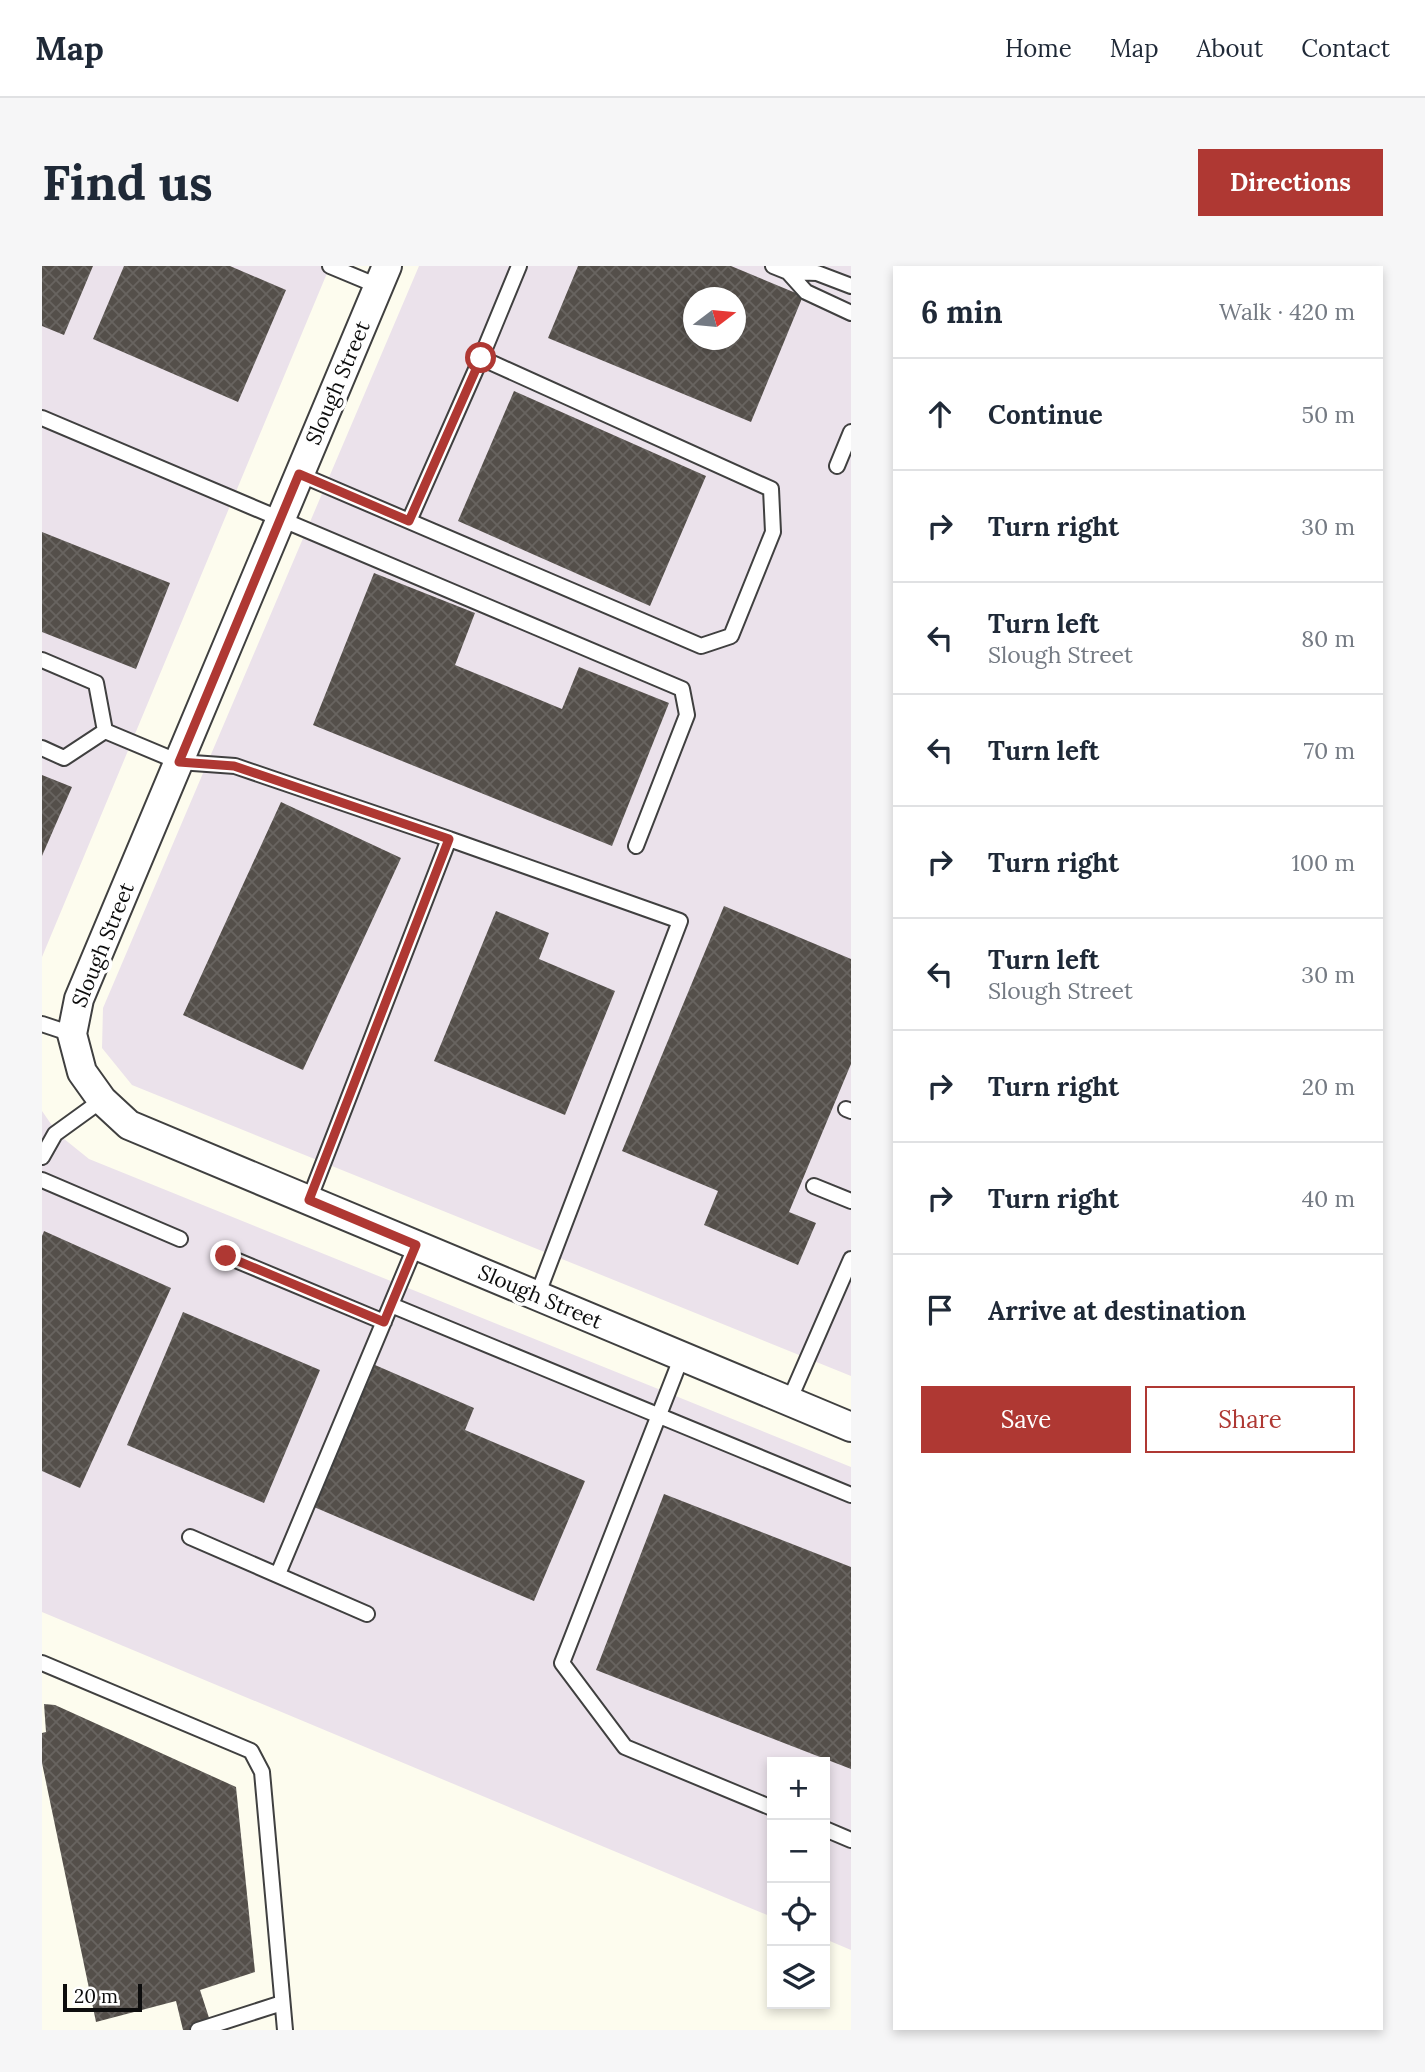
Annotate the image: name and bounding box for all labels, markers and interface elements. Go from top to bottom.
text: Map [35,27,104,69]
text: Home [1005,33,1072,64]
text: Map [1110,33,1159,64]
text: About [1197,33,1263,64]
text: Contact [1301,33,1390,64]
button: Directions [1198,149,1383,216]
text: Find us [42,151,213,213]
north arrow [683,287,746,350]
text: 6 min [921,293,1003,331]
text: Walk · 420 m [1219,297,1355,326]
street label: Slough Street [299,316,376,449]
route start [465,342,496,373]
icon: ahead [921,395,959,433]
text: Continue [988,398,1103,431]
text: 50 m [1302,400,1355,429]
icon: right [921,507,959,545]
text: Turn right [988,510,1119,543]
text: 30 m [1301,512,1355,541]
text: Turn left [988,607,1099,640]
icon: left [921,619,959,657]
text: 80 m [1301,624,1355,653]
text: Slough Street [988,640,1133,669]
icon: left [921,731,959,769]
text: Turn left [988,734,1099,767]
text: 70 m [1304,736,1355,765]
icon: right [921,843,959,881]
text: Turn right [988,846,1119,879]
text: 100 m [1291,848,1355,877]
street label: Slough Street [65,878,140,1011]
text: Turn left [988,943,1099,976]
icon: left [921,955,959,993]
text: 30 m [1301,960,1355,989]
text: Slough Street [988,976,1133,1005]
icon: right [921,1067,959,1105]
text: Turn right [988,1070,1119,1103]
text: 20 m [1302,1072,1355,1101]
icon: right [921,1179,959,1217]
text: Turn right [988,1182,1119,1215]
text: 40 m [1302,1184,1355,1213]
route end [210,1240,241,1271]
street label: Slough Street [474,1258,607,1335]
icon: arrive [921,1291,959,1329]
text: Arrive at destination [988,1294,1246,1327]
button: Save [921,1386,1131,1453]
button: Share [1145,1386,1355,1453]
map controls [767,1757,830,2009]
button: + [767,1757,830,1820]
button: − [767,1820,830,1883]
button: locate [767,1883,830,1946]
button: layers [767,1946,830,2009]
scale bar [63,1981,142,2013]
text: 20 m [74,1984,118,2008]

